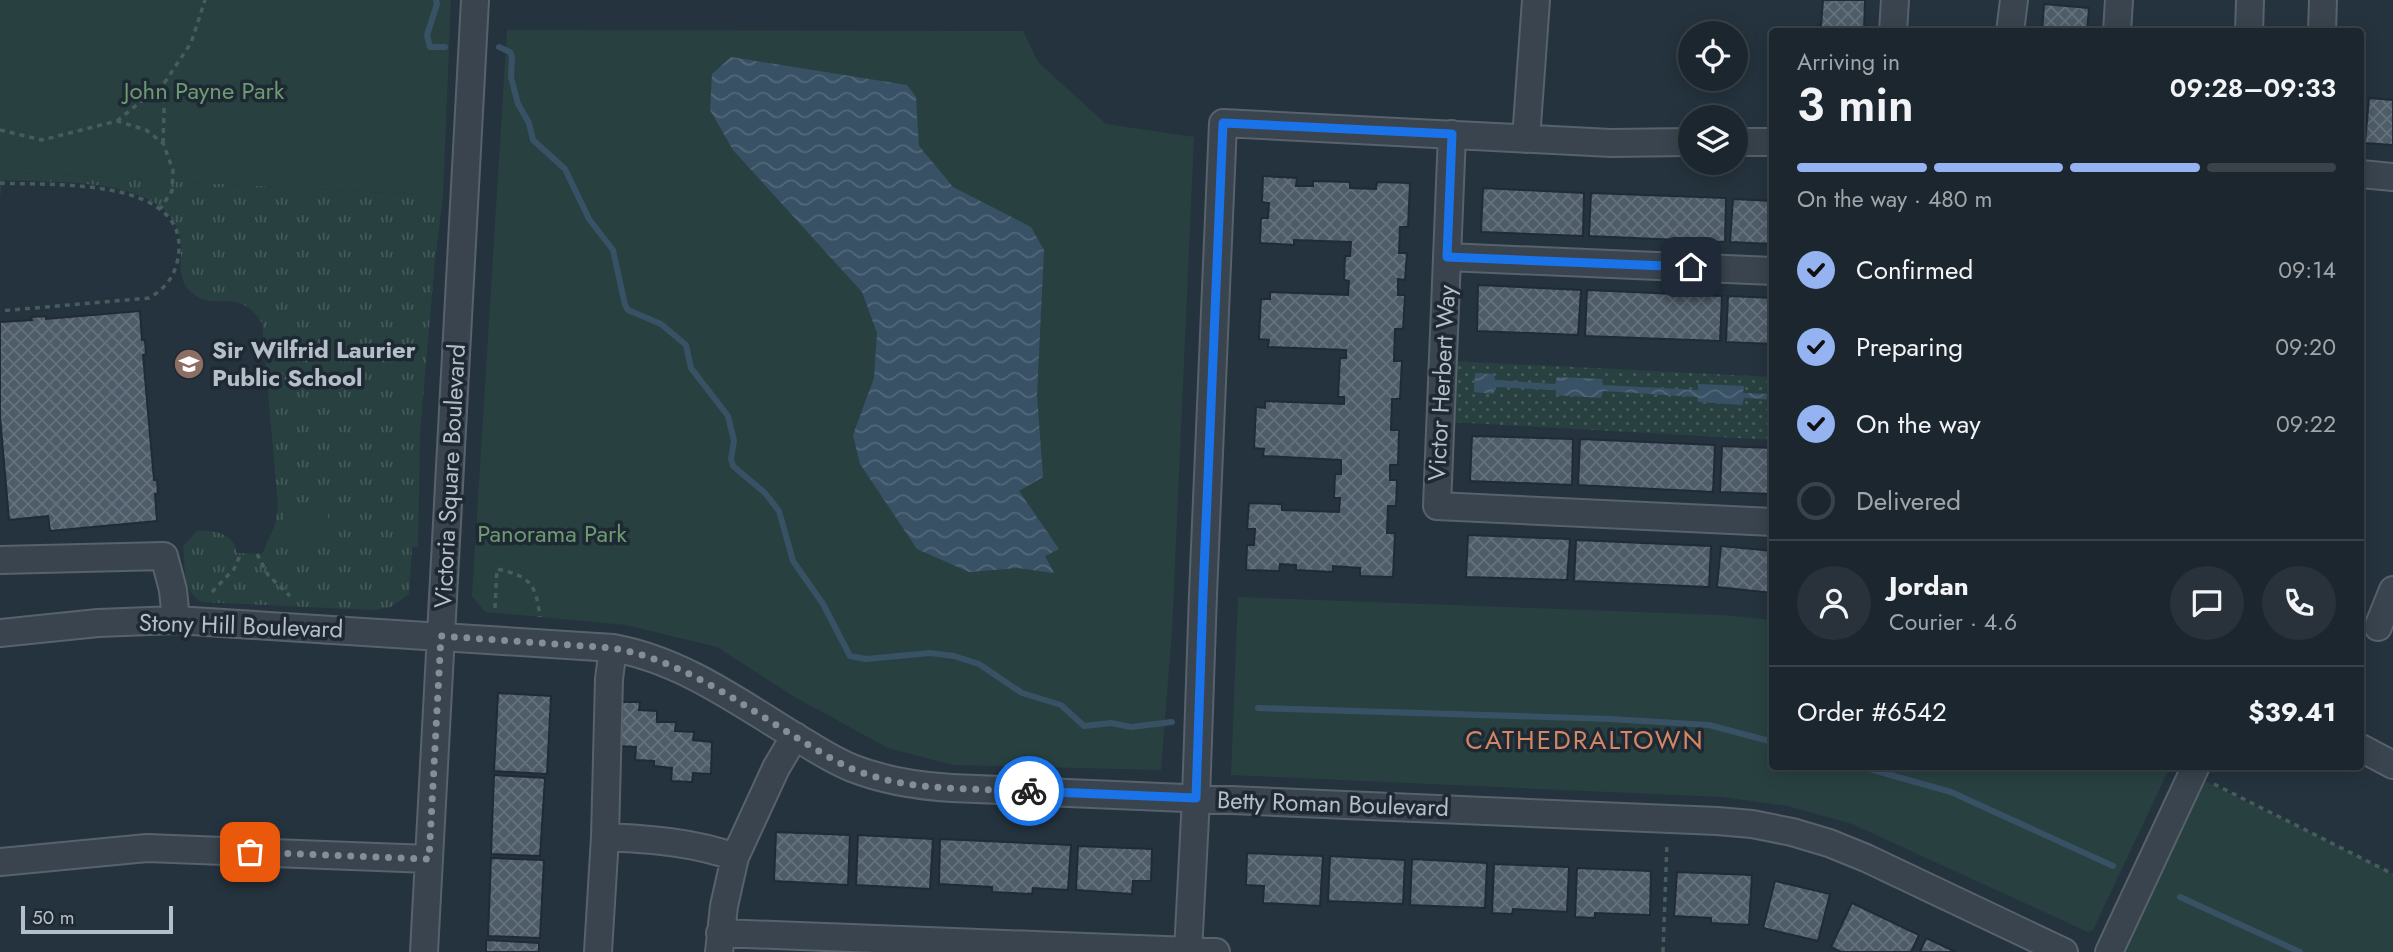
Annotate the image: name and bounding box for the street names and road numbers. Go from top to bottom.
street label: Victor Herbert Way [1419,284,1464,482]
street label: Victoria Square Boulevard [425,343,474,609]
street label: Stony Hill Boulevard [138,604,344,647]
street label: Betty Roman Boulevard [1216,782,1450,825]

